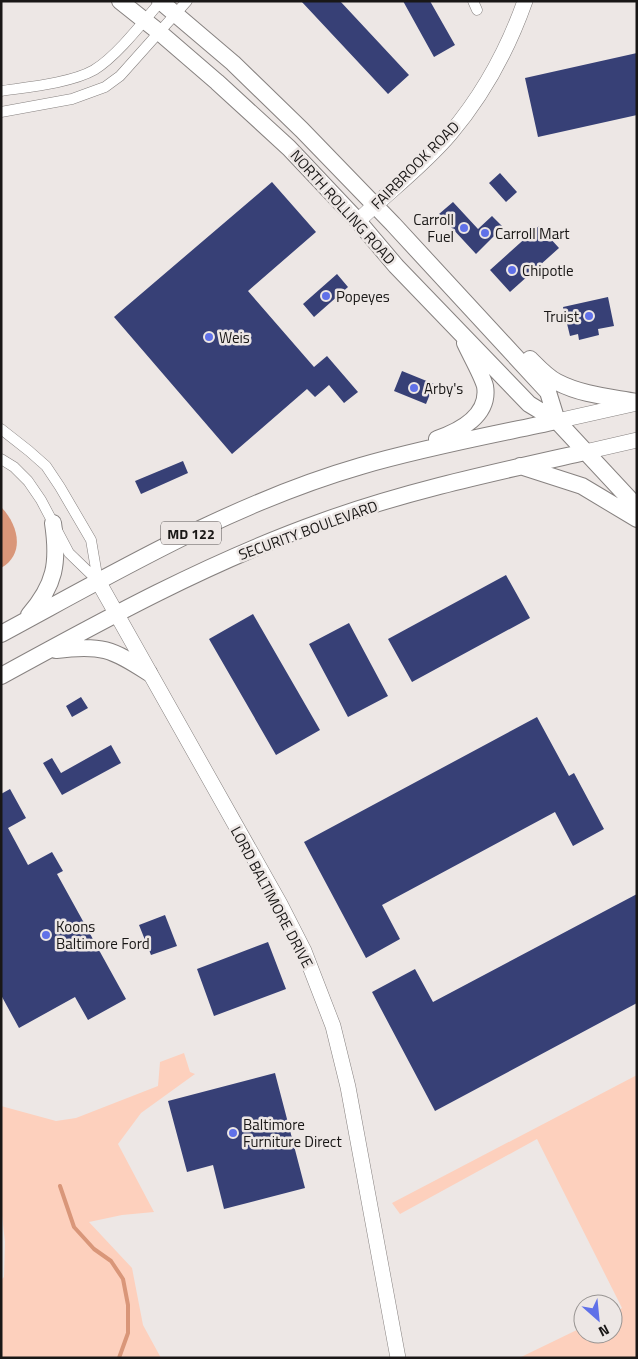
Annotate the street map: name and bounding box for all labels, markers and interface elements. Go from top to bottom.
street label: FAIRBROOK ROAD [366,116,464,214]
street label: NORTH ROLLING ROAD [285,144,401,270]
place label: Carroll Fuel [413,208,454,248]
marker: Carroll Fuel [458,222,470,234]
place label: Carroll Mart [495,222,570,245]
marker: Carroll Mart [479,227,491,239]
place label: Chipotle [522,259,574,282]
marker: Chipotle [506,264,518,276]
place label: Popeyes [336,285,390,308]
marker: Popeyes [320,290,332,302]
place label: Truist [544,305,580,328]
marker: Truist [583,310,595,322]
place label: Weis [219,326,250,349]
marker: Weis [203,331,215,343]
place label: Arby's [424,377,463,400]
marker: Arby's [408,382,420,394]
street label: SECURITY BOULEVARD [235,494,381,566]
road number: MD 122 [161,522,221,544]
street label: LORD BALTIMORE DRIVE [225,822,319,972]
place label: Koons Baltimore Ford [56,915,150,955]
marker: Koons Baltimore Ford [40,929,52,941]
place label: Baltimore Furniture Direct [243,1113,342,1153]
marker: Baltimore Furniture Direct [227,1127,239,1139]
north arrow [573,1294,623,1344]
text: N [595,1319,613,1343]

